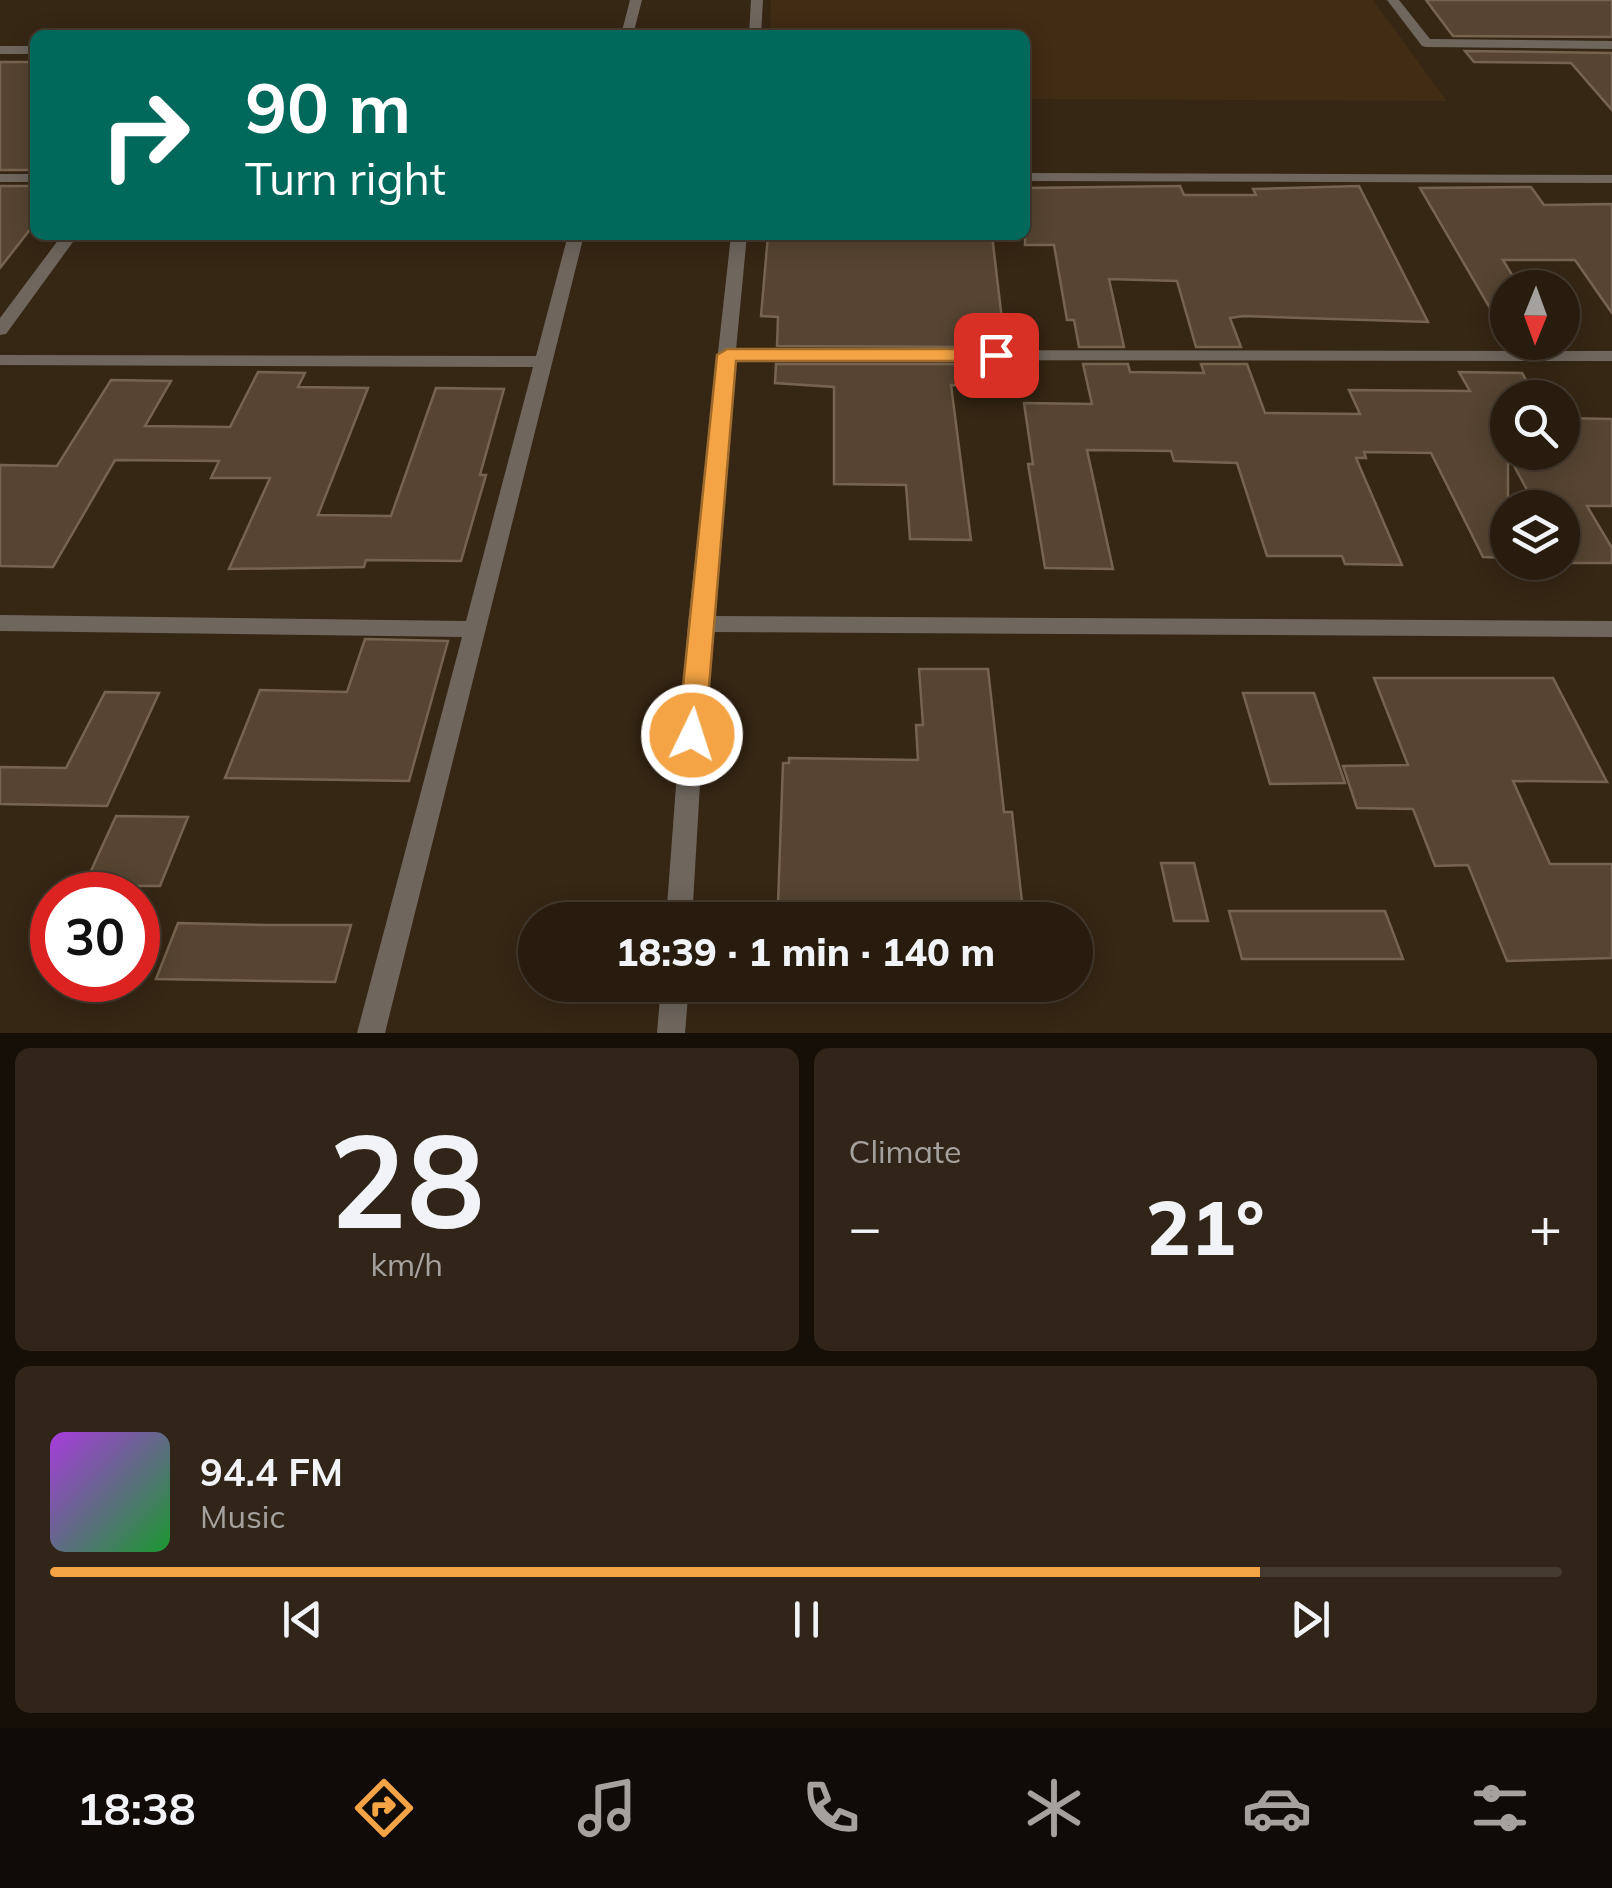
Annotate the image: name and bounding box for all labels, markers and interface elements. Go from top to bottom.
text: 90 m [245,63,411,151]
icon: right [80,70,210,200]
text: Turn right [245,150,446,206]
north arrow [1490,270,1580,360]
map controls [1490,270,1580,580]
pin [954,313,1039,398]
icon: arrive [969,328,1024,383]
button: search [1490,380,1580,470]
button: layers [1490,490,1580,580]
position arrow [640,683,744,787]
speed limit sign: 30 [30,872,160,1002]
text: 18:39 · 1 min · 140 m [616,928,995,976]
text: 28 [329,1097,485,1261]
text: Climate [849,1131,961,1171]
text: 21° [1146,1180,1265,1274]
text: − [849,1192,882,1261]
text: + [1529,1192,1562,1261]
text: km/h [371,1244,443,1284]
text: 94.4 FM [200,1448,343,1496]
text: Music [200,1496,285,1536]
icon: previous [275,1592,330,1647]
icon: pause [779,1592,834,1647]
icon: next [1283,1592,1338,1647]
icon: directions [349,1773,419,1843]
icon: music [572,1773,642,1843]
icon: phone [796,1773,866,1843]
icon: climate [1019,1773,1089,1843]
icon: car [1242,1773,1312,1843]
icon: filters [1465,1773,1535,1843]
text: 18:38 [77,1780,196,1836]

